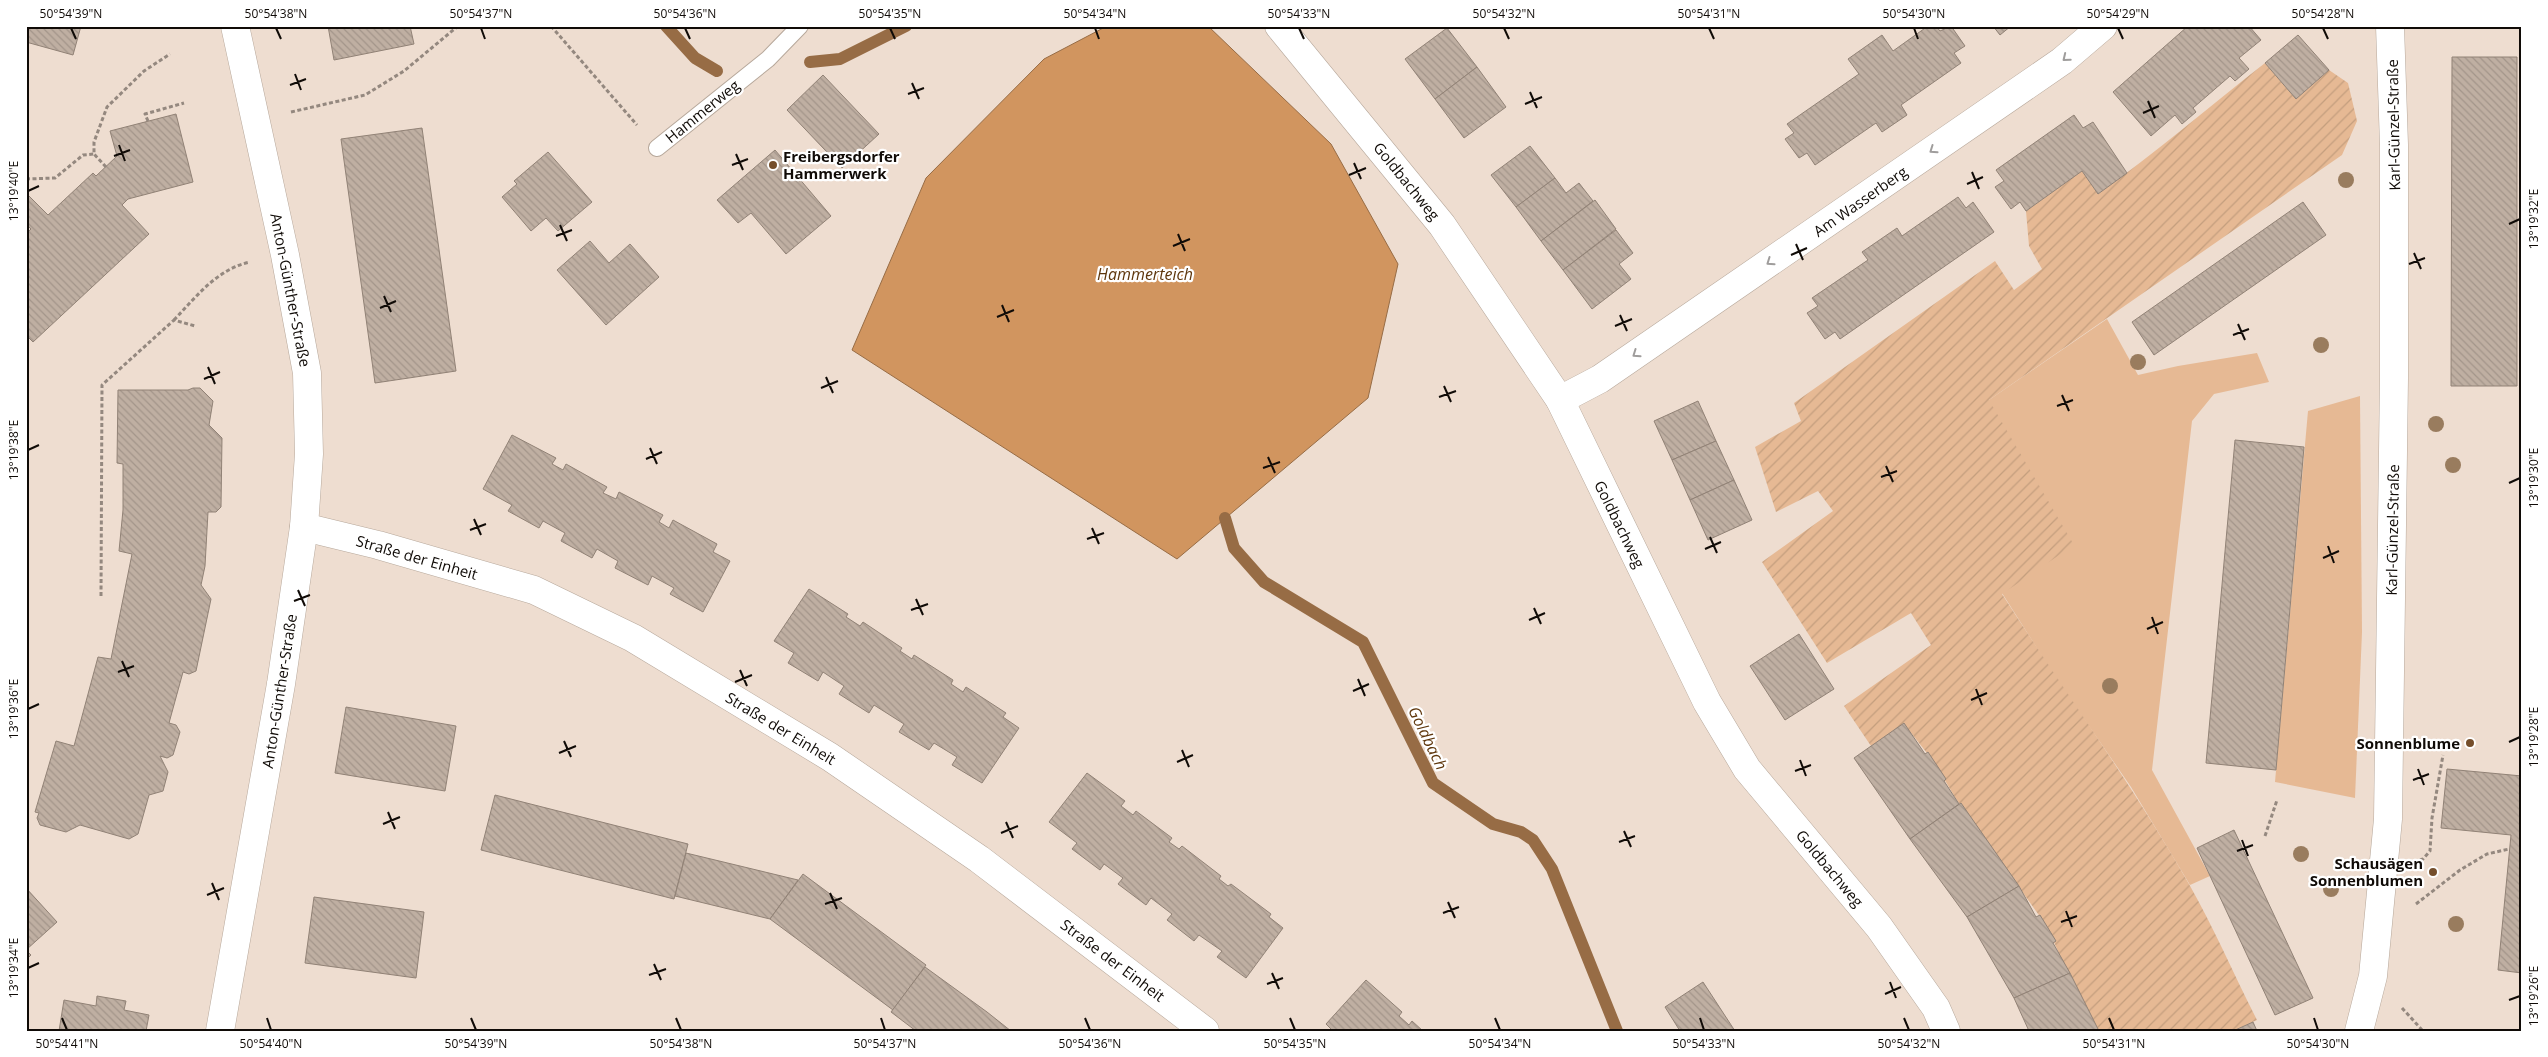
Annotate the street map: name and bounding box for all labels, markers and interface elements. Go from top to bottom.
text: 50°54'39"N [40,5,102,22]
text: 50°54'38"N [245,5,307,22]
text: 50°54'37"N [450,5,512,22]
text: 50°54'36"N [654,5,716,22]
text: 50°54'35"N [859,5,921,22]
text: 50°54'34"N [1064,5,1126,22]
text: 50°54'33"N [1268,5,1330,22]
text: 50°54'32"N [1473,5,1535,22]
text: 50°54'31"N [1678,5,1740,22]
text: 50°54'30"N [1883,5,1945,22]
text: 50°54'29"N [2087,5,2149,22]
text: 50°54'28"N [2292,5,2354,22]
one-way arrow [2063,52,2072,60]
street label: Karl-Günzel-Straße [2382,59,2404,191]
street label: Hammerweg [661,75,743,147]
street label: Goldbachweg [1369,138,1445,224]
one-way arrow [1929,144,1938,153]
place label: Freibergsdorfer Hammerwerk [783,146,900,183]
marker: Freibergsdorfer Hammerwerk [767,159,779,171]
text: 13°19'40"E [5,161,22,221]
street label: Am Wasserberg [1809,161,1911,241]
text: 13°19'32"E [2525,189,2542,249]
street label: Anton-Günther-Straße [266,211,316,369]
one-way arrow [1766,256,1776,265]
water label: Hammerteich [1097,263,1193,285]
one-way arrow [1632,348,1642,357]
text: 13°19'38"E [5,420,22,480]
text: 13°19'30"E [2525,448,2542,508]
street label: Karl-Günzel-Straße [2381,464,2403,596]
street label: Goldbachweg [1590,477,1650,571]
street label: Straße der Einheit [354,530,480,584]
street label: Anton-Günther-Straße [257,612,301,770]
text: 13°19'36"E [5,679,22,739]
street label: Straße der Einheit [722,687,840,769]
water label: Goldbach [1403,703,1453,773]
text: 13°19'28"E [2525,707,2542,767]
place label: Sonnenblume [2356,733,2460,753]
marker: Sonnenblume [2464,737,2476,749]
street label: Goldbachweg [1792,825,1868,911]
place label: Schausägen Sonnenblumen [2310,853,2423,890]
marker: Schausägen Sonnenblumen [2427,866,2439,878]
street label: Straße der Einheit [1057,914,1169,1006]
text: 13°19'34"E [5,938,22,998]
text: 13°19'26"E [2525,966,2542,1026]
text: 50°54'41"N [36,1035,98,1052]
text: 50°54'40"N [240,1035,302,1052]
text: 50°54'39"N [445,1035,507,1052]
text: 50°54'38"N [650,1035,712,1052]
text: 50°54'37"N [854,1035,916,1052]
text: 50°54'36"N [1059,1035,1121,1052]
text: 50°54'35"N [1264,1035,1326,1052]
text: 50°54'34"N [1469,1035,1531,1052]
text: 50°54'33"N [1673,1035,1735,1052]
text: 50°54'32"N [1878,1035,1940,1052]
text: 50°54'31"N [2083,1035,2145,1052]
text: 50°54'30"N [2287,1035,2349,1052]

